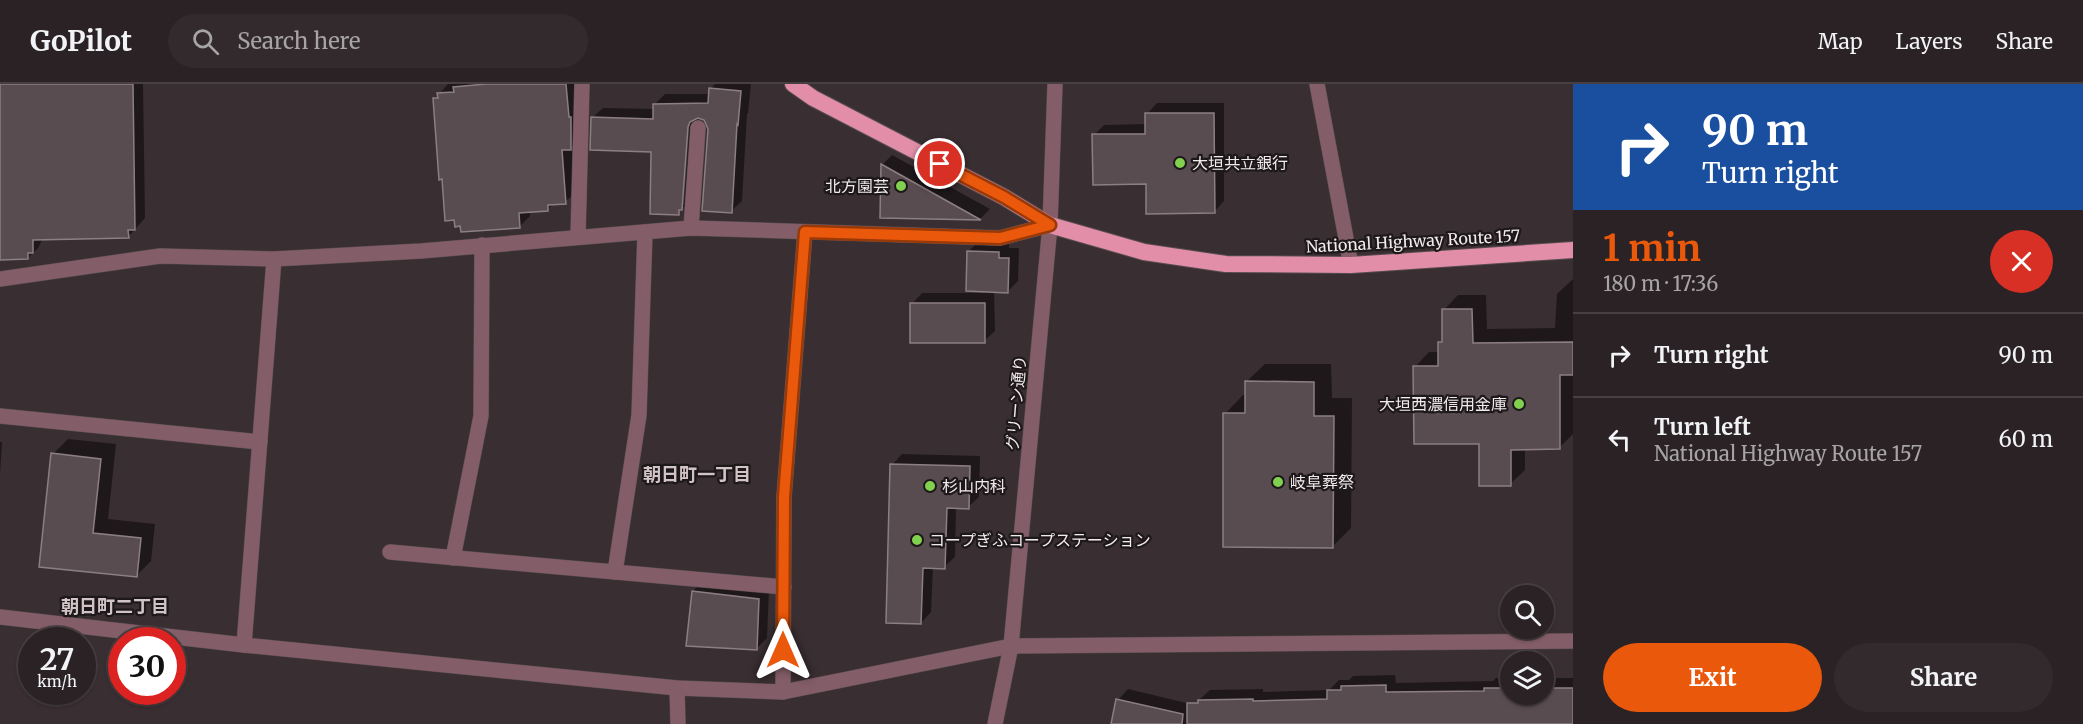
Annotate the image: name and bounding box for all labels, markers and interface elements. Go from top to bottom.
search box [168,14,588,68]
text: GoPilot [30,23,132,59]
icon: search [189,25,222,58]
text: Search here [237,27,361,55]
text: Map [1818,28,1863,55]
text: Layers [1896,28,1963,55]
text: Share [1996,28,2053,55]
text: 90 m [1702,104,1808,156]
icon: right [1603,108,1681,186]
pin [914,138,965,189]
icon: arrive [923,147,956,180]
place label: 大垣共立銀行 [1192,153,1288,173]
marker: 大垣共立銀行 [1173,156,1187,170]
text: Turn right [1702,156,1839,190]
place label: 北方園芸 [825,176,889,196]
marker: 北方園芸 [894,179,908,193]
street label: National Highway Route 157 [1305,225,1521,257]
text: 1 min [1603,226,1701,271]
button: close [1990,230,2053,293]
text: 180 m · 17:36 [1603,271,1718,296]
icon: right [1603,339,1636,372]
text: Turn right [1654,341,1768,369]
text: 90 m [1998,341,2053,369]
street label: グリーン通り [1002,355,1030,451]
place label: 大垣西濃信用金庫 [1379,394,1507,414]
marker: 大垣西濃信用金庫 [1512,397,1526,411]
text: Turn left [1654,413,1751,441]
icon: left [1603,423,1636,456]
text: 60 m [1999,425,2053,453]
text: National Highway Route 157 [1654,441,1922,466]
district label: 朝日町一丁目 [643,463,751,486]
place label: 岐阜葬祭 [1290,472,1354,492]
marker: 岐阜葬祭 [1271,475,1285,489]
place label: 杉山内科 [942,476,1006,496]
marker: 杉山内科 [923,479,937,493]
place label: コープぎふコープステーション [929,530,1151,550]
marker: コープぎふコープステーション [910,533,924,547]
map controls [1500,585,1554,705]
button: search [1500,585,1554,639]
district label: 朝日町二丁目 [61,595,169,618]
position arrow [751,618,815,682]
speed limit sign: 30 [108,627,186,705]
text: 27 [40,640,74,678]
button: Exit [1603,643,1822,712]
button: Share [1834,643,2053,712]
button: layers [1500,651,1554,705]
text: km/h [37,672,77,691]

